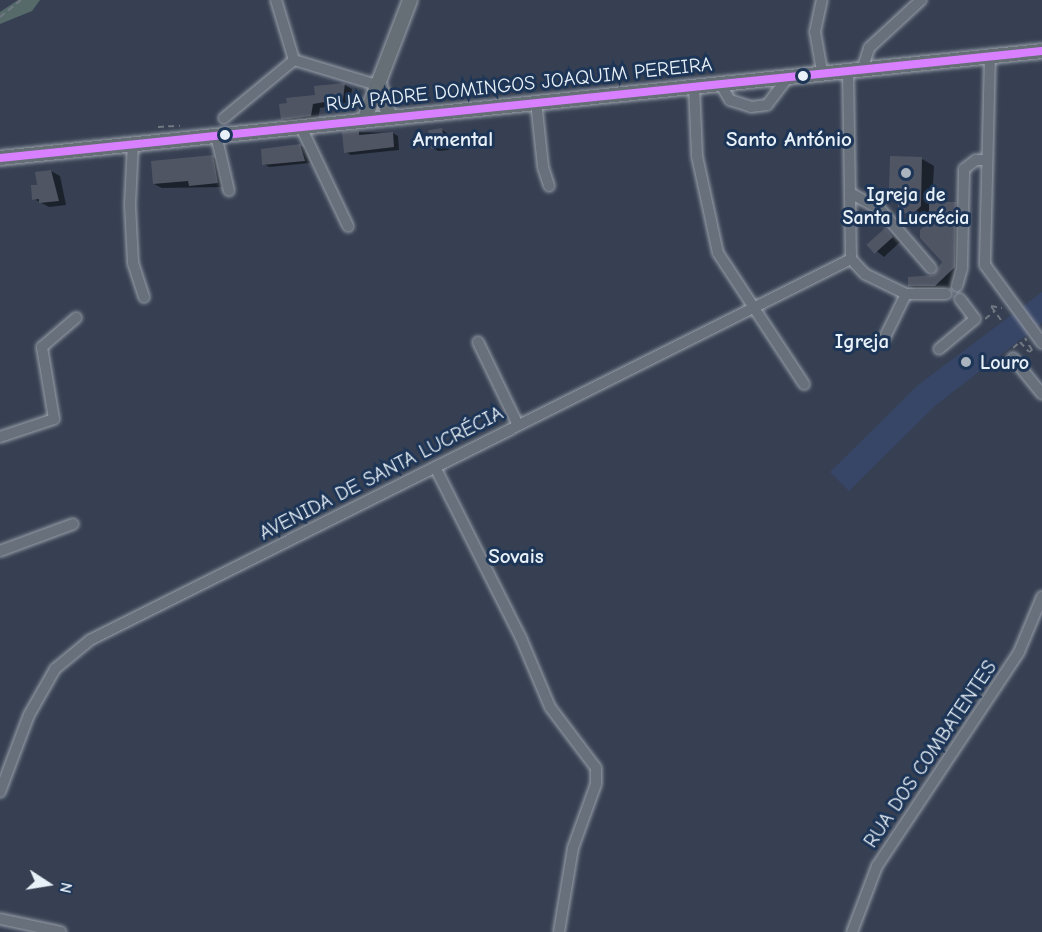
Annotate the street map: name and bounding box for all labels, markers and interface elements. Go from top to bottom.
street label: RUA PADRE DOMINGOS JOAQUIM PEREIRA [325,52,713,116]
unlabelled marker [797,70,809,82]
district label: Armental [413,126,493,152]
district label: Santo António [726,126,852,152]
unlabelled marker [219,129,231,141]
marker: Igreja de Santa Lucrécia [899,166,913,180]
place label: Igreja de Santa Lucrécia [842,182,970,229]
district label: Igreja [835,328,889,354]
place label: Louro [980,350,1029,374]
marker: Louro [957,353,975,371]
street label: AVENIDA DE SANTA LUCRÉCIA [255,401,507,545]
district label: Sovais [488,543,544,569]
street label: RUA DOS COMBATENTES [858,656,1002,852]
north arrow [18,854,78,914]
text: N [56,881,75,895]

